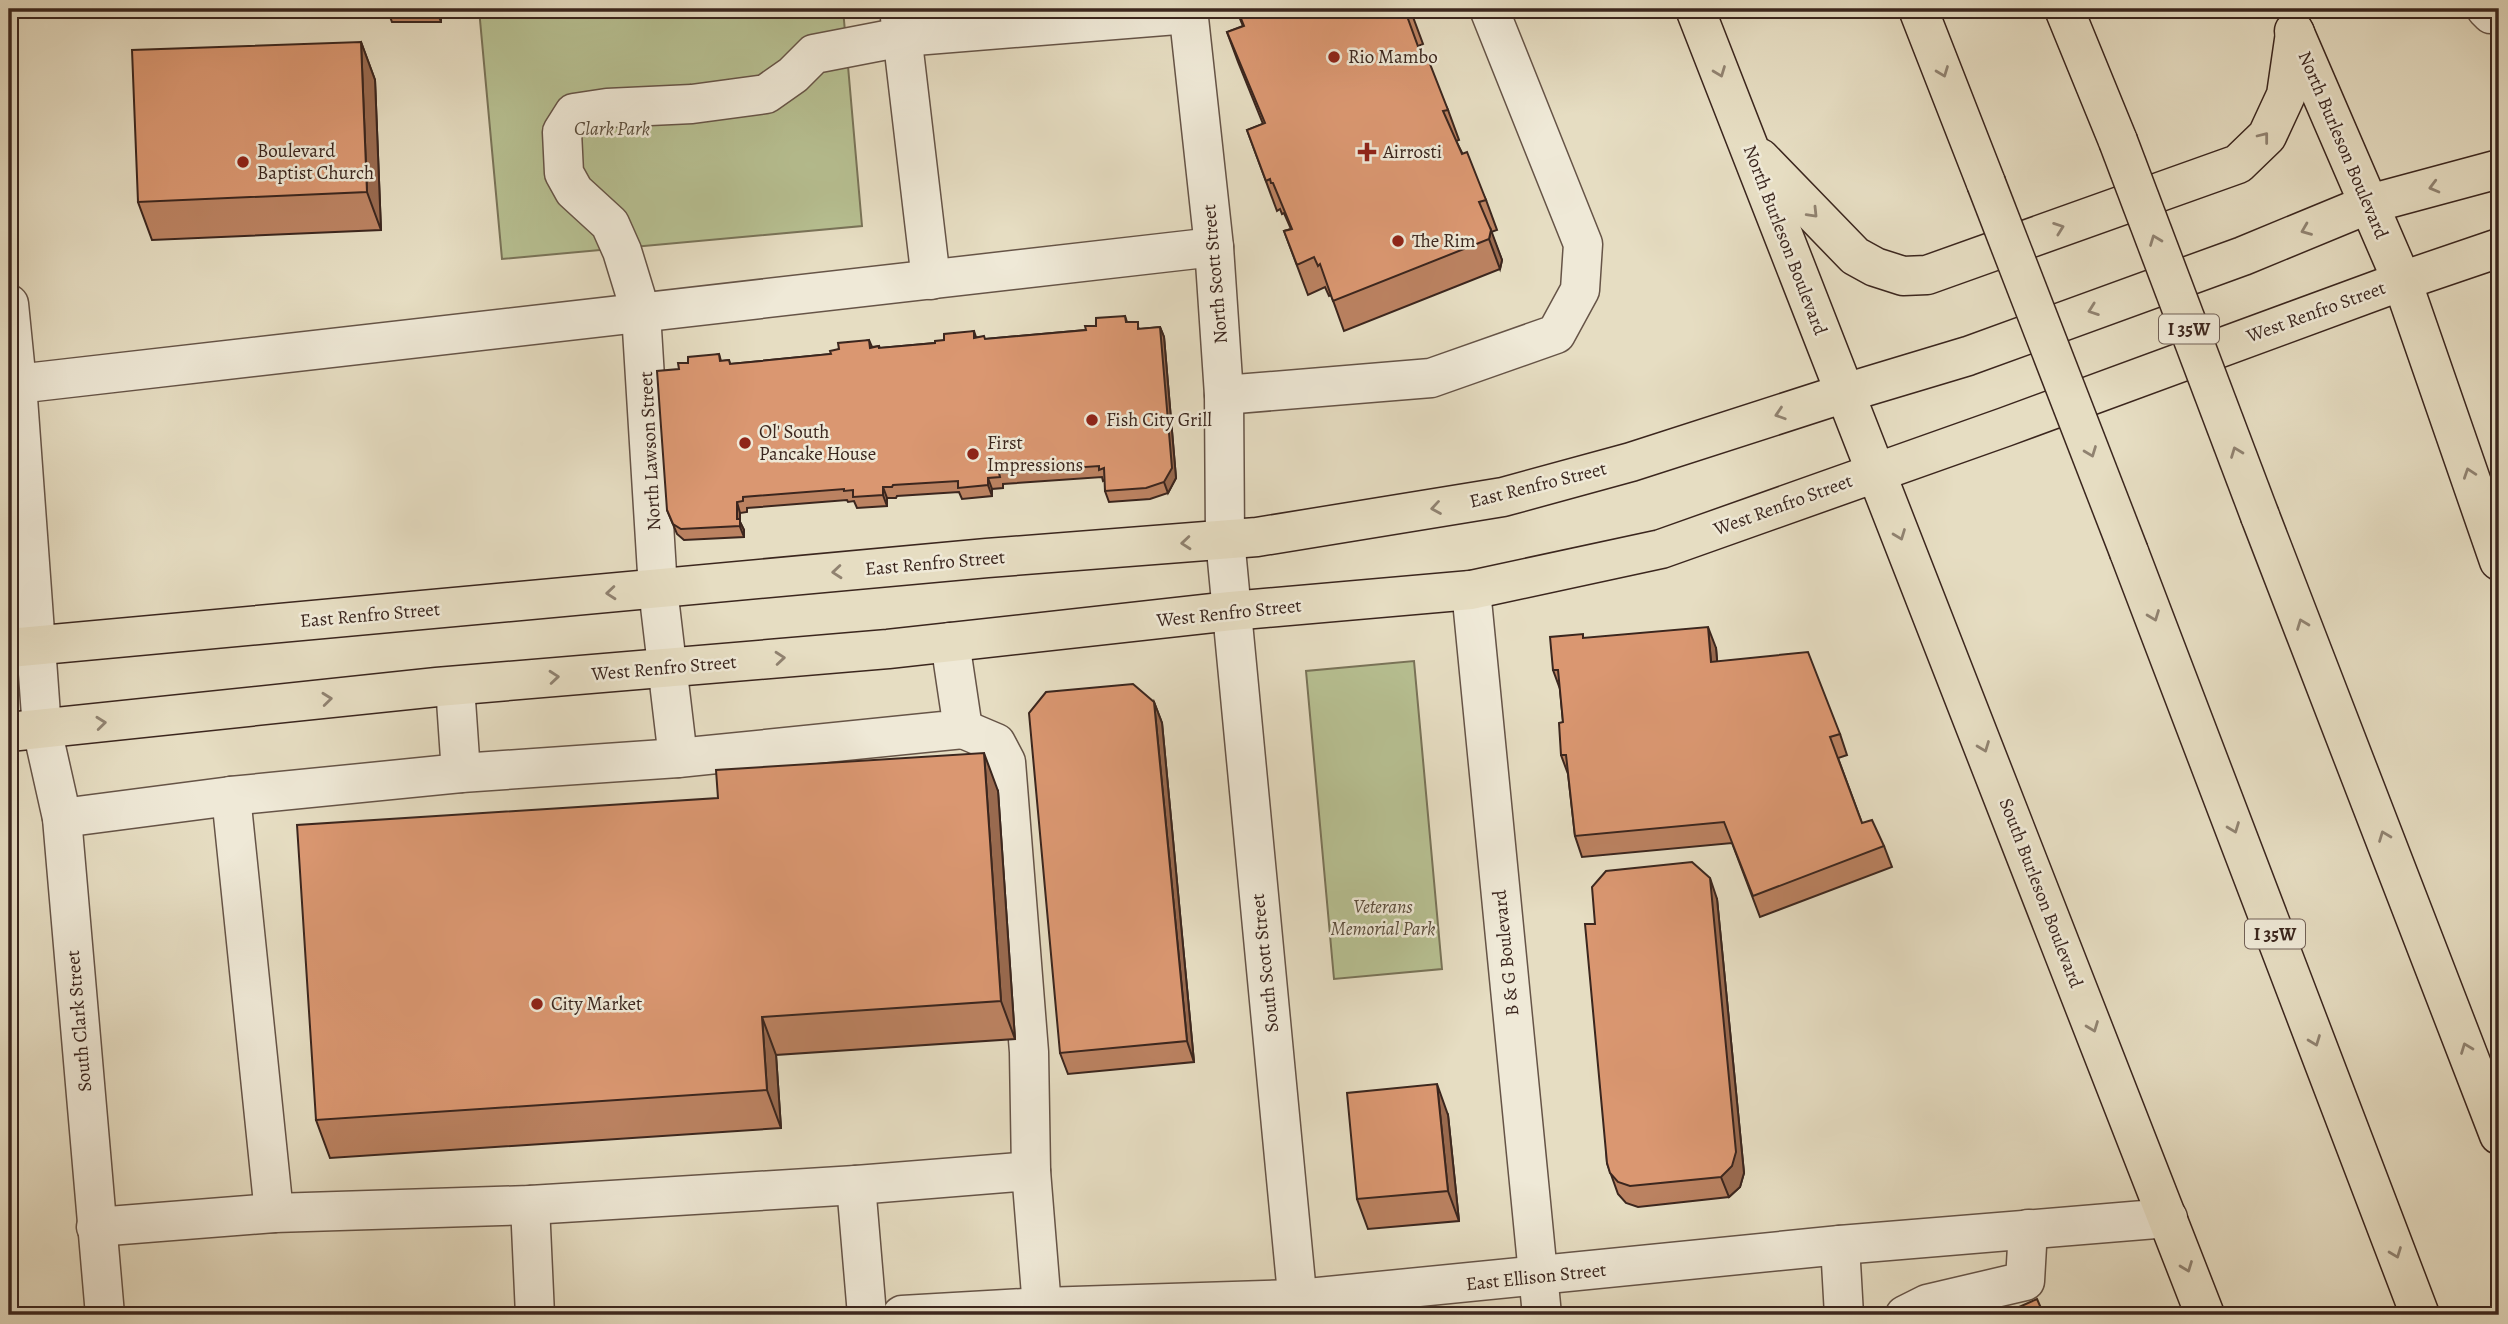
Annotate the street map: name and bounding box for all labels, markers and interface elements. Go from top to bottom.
place label: Rio Mambo [1348,44,1438,70]
street label: North Burleson Boulevard [2292,47,2395,244]
marker: Rio Mambo [1326,49,1342,65]
one-way arrow [1712,66,1726,78]
one-way arrow [1934,66,1948,78]
park label: Clark Park [574,116,650,142]
one-way arrow [2255,132,2268,144]
place label: Boulevard Baptist Church [257,138,374,186]
place label: Airrosti [1382,139,1442,165]
street label: North Burleson Boulevard [1737,141,1834,340]
marker: Airrosti [1357,142,1377,162]
marker: Boulevard Baptist Church [235,154,251,170]
one-way arrow [2429,179,2441,193]
street label: North Scott Street [1196,203,1234,345]
one-way arrow [1805,205,1818,218]
one-way arrow [2301,222,2314,236]
one-way arrow [2053,223,2065,237]
place label: The Rim [1412,228,1476,254]
marker: The Rim [1390,233,1406,249]
one-way arrow [2150,234,2164,246]
street label: West Renfro Street [2242,275,2389,349]
one-way arrow [2088,302,2100,316]
road number: I 35W [2159,314,2219,344]
street label: North Lawson Street [633,371,667,531]
one-way arrow [1774,405,1786,420]
place label: Fish City Grill [1106,407,1212,433]
marker: Fish City Grill [1084,412,1100,428]
place label: Ol' South Pancake House [759,419,876,467]
place label: First Impressions [987,430,1083,478]
marker: Ol' South Pancake House [737,435,753,451]
marker: First Impressions [965,446,981,462]
one-way arrow [2082,446,2096,458]
one-way arrow [2231,447,2245,459]
street label: East Renfro Street [1467,455,1609,515]
street label: West Renfro Street [1709,468,1856,542]
one-way arrow [2463,468,2477,480]
one-way arrow [1430,500,1441,515]
one-way arrow [1892,529,1906,541]
one-way arrow [1180,535,1191,550]
street label: East Renfro Street [864,544,1006,582]
one-way arrow [832,564,843,579]
one-way arrow [605,585,616,600]
street label: West Renfro Street [1154,592,1303,634]
street label: East Renfro Street [299,596,441,634]
one-way arrow [2145,609,2159,621]
one-way arrow [2296,618,2310,630]
street label: West Renfro Street [589,649,738,687]
one-way arrow [775,651,786,666]
one-way arrow [549,670,560,685]
one-way arrow [322,692,333,707]
one-way arrow [96,716,107,731]
one-way arrow [1975,741,1989,753]
street label: South Burleson Boulevard [1993,794,2089,992]
one-way arrow [2226,822,2240,834]
one-way arrow [2378,830,2392,842]
street label: B & G Boulevard [1486,888,1526,1017]
street label: South Scott Street [1245,892,1285,1034]
park label: Veterans Memorial Park [1331,894,1435,942]
road number: I 35W [2245,919,2305,948]
street label: South Clark Street [60,949,98,1093]
place label: City Market [551,991,642,1017]
marker: City Market [529,996,545,1012]
one-way arrow [2085,1021,2099,1033]
one-way arrow [2307,1034,2321,1046]
one-way arrow [2460,1043,2474,1055]
one-way arrow [2388,1247,2402,1259]
street label: East Ellison Street [1464,1257,1608,1297]
one-way arrow [2178,1260,2192,1272]

